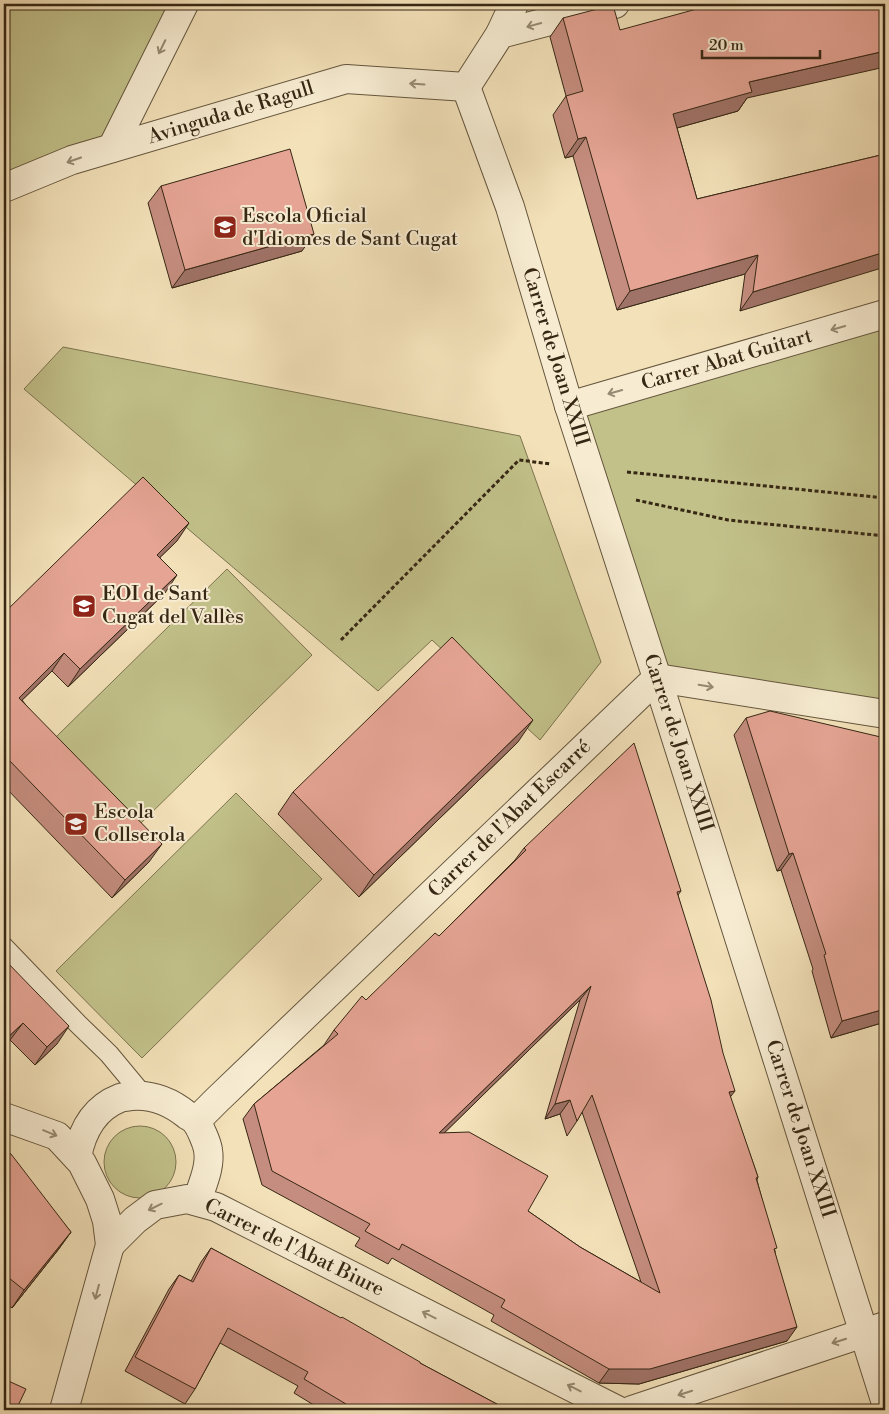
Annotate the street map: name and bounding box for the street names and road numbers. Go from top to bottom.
street label: Avinguda de Ragull [144,76,317,150]
street label: Carrer de Joan XXIII [516,265,594,450]
street label: Carrer Abat Guitart [639,324,815,396]
street label: Carrer de Joan XXIII [637,651,719,835]
street label: Carrer de l'Abat Escarré [423,735,597,903]
street label: Carrer de Joan XXIII [759,1037,841,1221]
street label: Carrer de l'Abat Biure [200,1194,388,1302]

